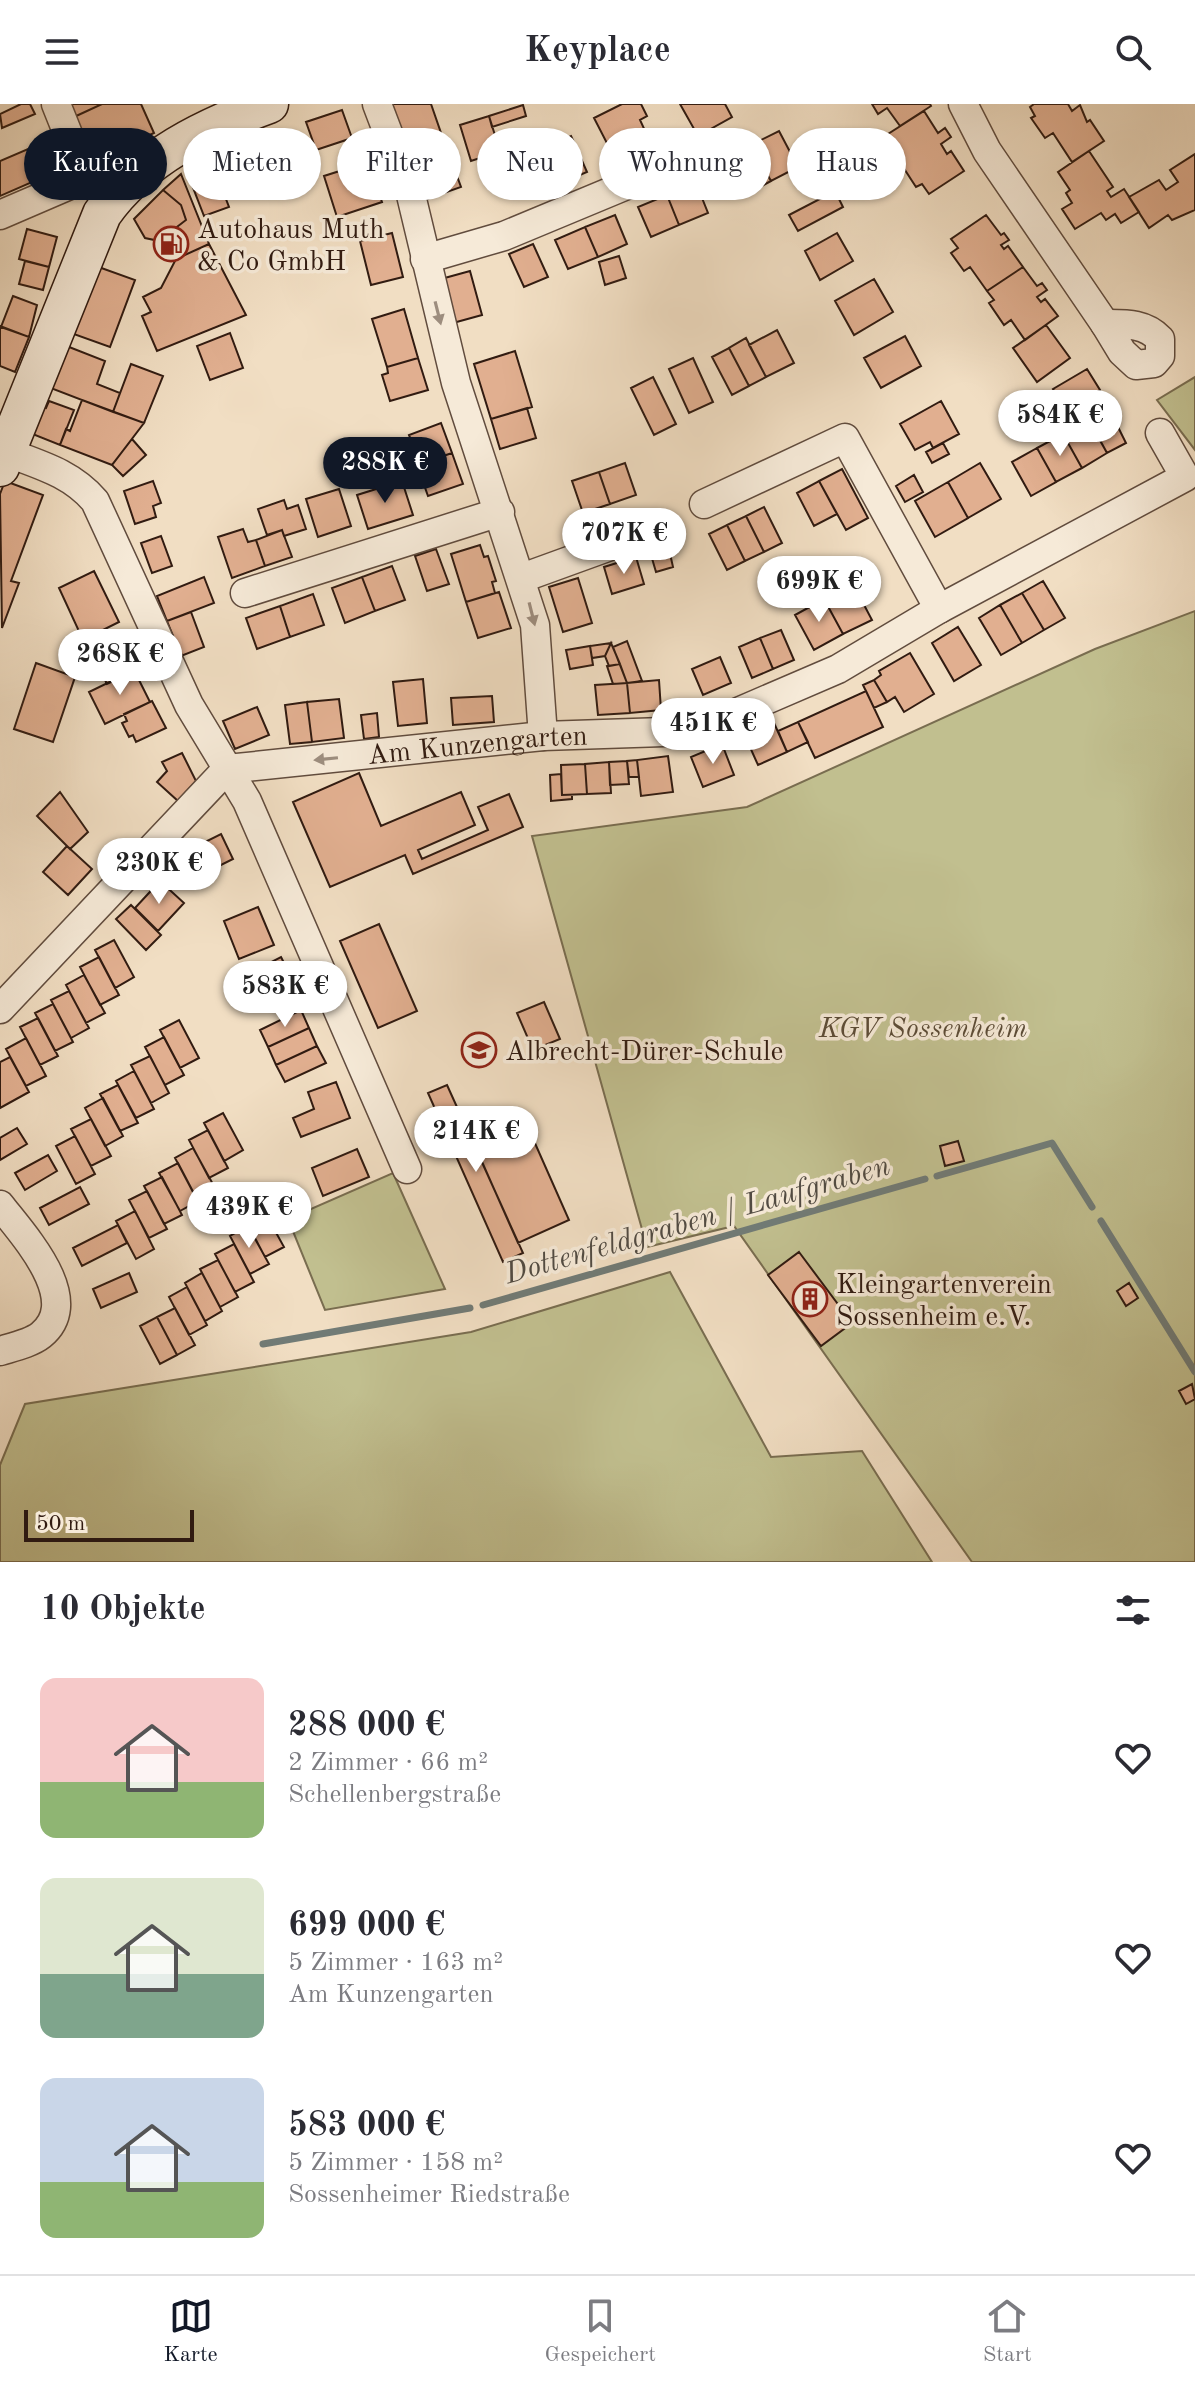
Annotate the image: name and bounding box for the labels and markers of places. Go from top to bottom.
place label: Autohaus Muth & Co GmbH [197,217,385,277]
fuel station icon: Autohaus Muth & Co GmbH [152,225,190,263]
pin: 584K € [995,390,1125,458]
pin: 288K € [320,437,450,505]
pin: 707K € [559,508,689,576]
pin: 699K € [754,556,884,624]
pin: 268K € [55,629,185,697]
pin: 451K € [648,698,778,766]
pin: 230K € [94,838,224,906]
pin: 583K € [220,961,350,1029]
school or university icon: Albrecht-Dürer-Schule [460,1031,498,1069]
place label: Albrecht-Dürer-Schule [505,1039,783,1067]
pin: 214K € [411,1106,541,1174]
pin: 439K € [184,1182,314,1250]
place label: Kleingartenverein Sossenheim e.V. [836,1272,1052,1332]
building icon: Kleingartenverein Sossenheim e.V. [791,1280,829,1318]

